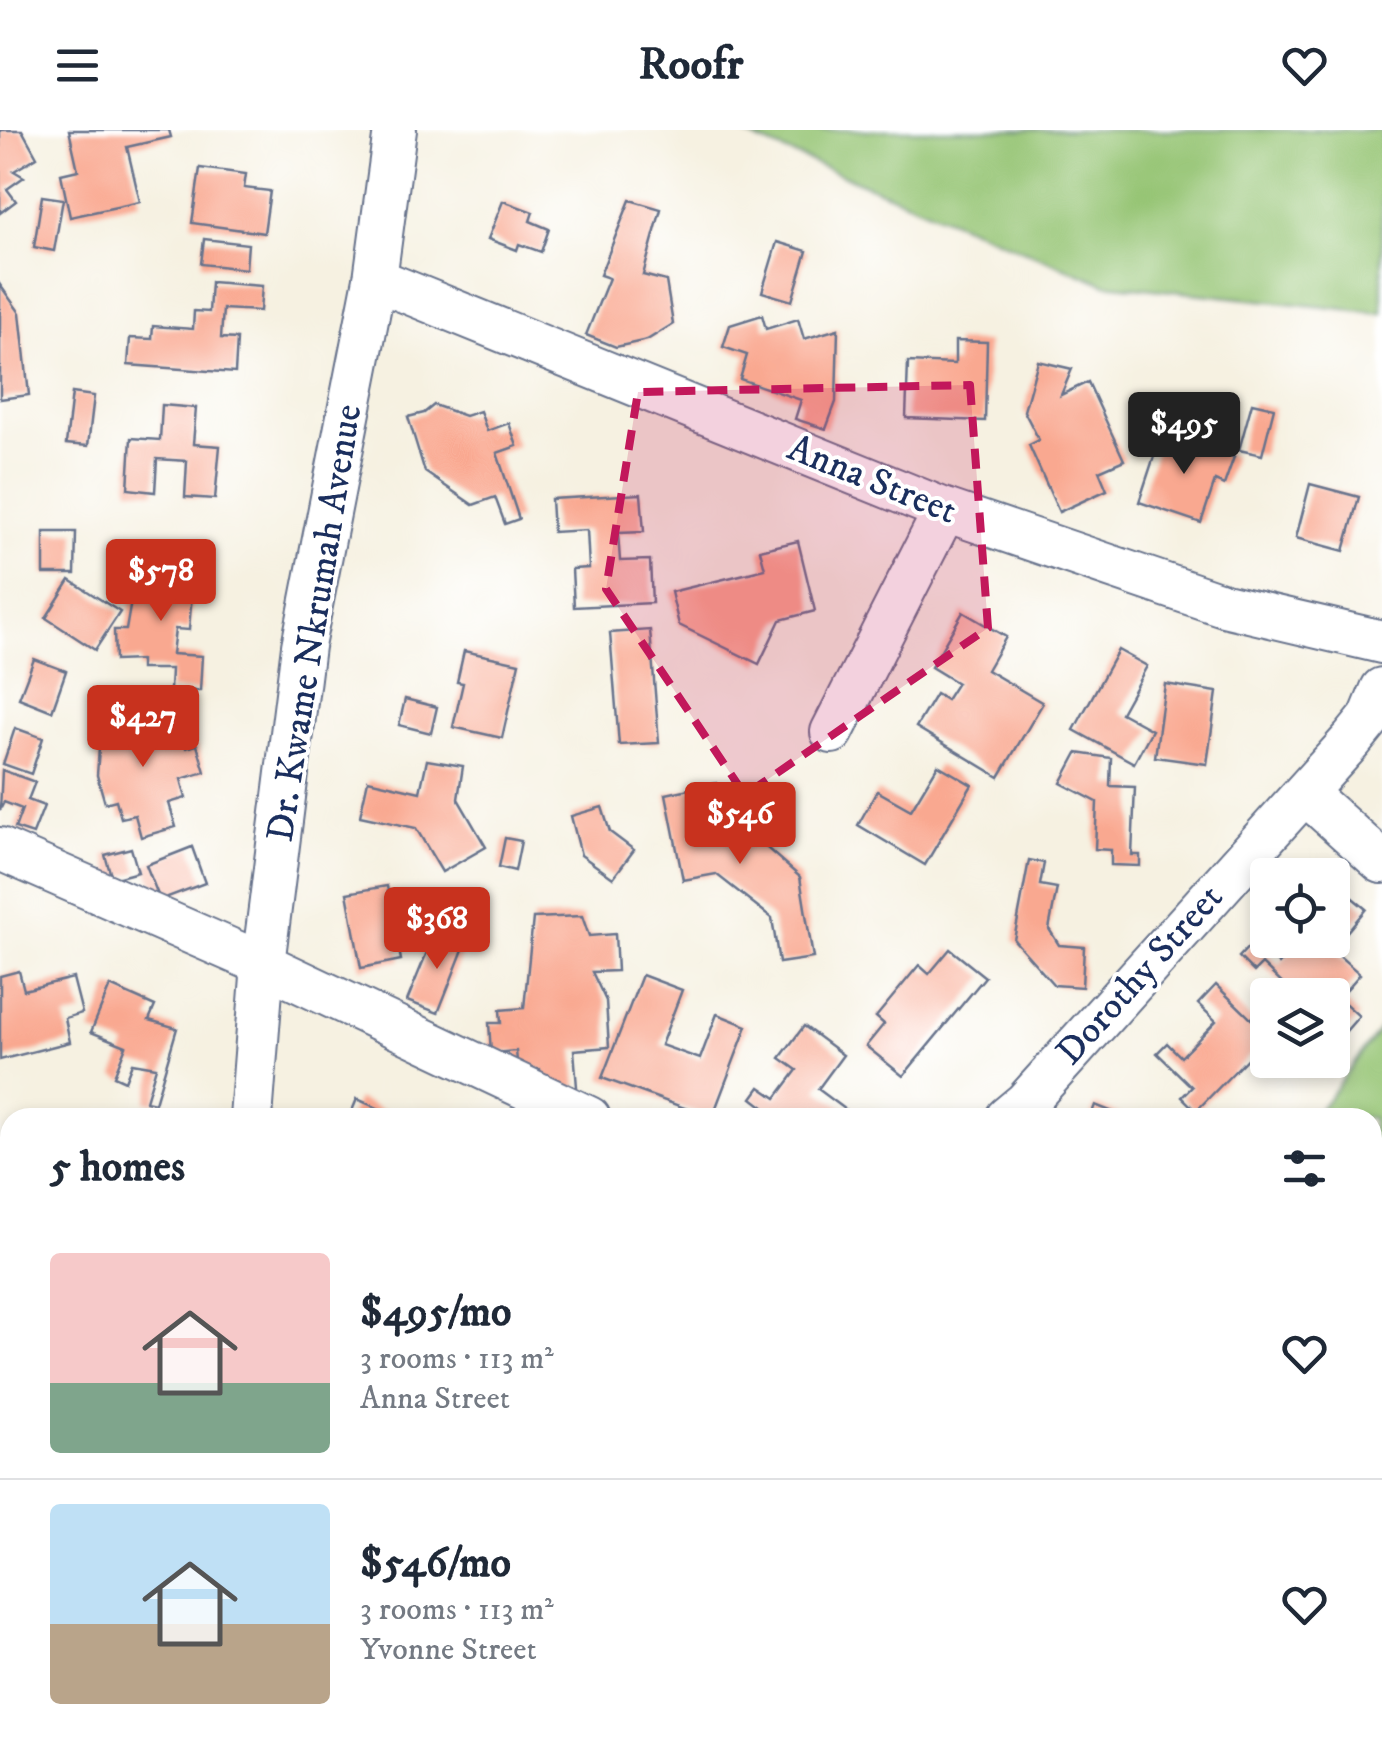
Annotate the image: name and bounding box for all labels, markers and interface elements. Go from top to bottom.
text: Roofr [639,37,743,93]
icon: menu [50,38,105,93]
icon: heart [1277,38,1332,93]
pin: $495 [1125,392,1243,477]
street label: Dr. Kwame Nkrumah Avenue [257,401,373,845]
text: $495 [1150,404,1218,444]
street label: Anna Street [780,424,964,536]
pin: $578 [102,539,220,624]
text: $578 [128,551,194,591]
pin: $427 [84,685,202,770]
text: $427 [109,697,177,737]
pin: $546 [681,782,799,867]
text: $546 [707,794,773,834]
map controls [1250,858,1350,1078]
button: locate [1250,858,1350,958]
street label: Dorothy Street [1046,875,1234,1075]
pin: $368 [378,887,496,972]
text: $368 [406,899,468,939]
button: layers [1250,978,1350,1078]
icon: filters [1277,1141,1332,1196]
text: 5 homes [50,1142,185,1194]
text: $495/mo [360,1287,511,1339]
icon: home [130,1293,250,1413]
icon: heart [1277,1326,1332,1381]
text: 3 rooms · 113 m² [360,1339,554,1379]
text: Anna Street [360,1379,510,1419]
text: $546/mo [360,1538,511,1590]
icon: home [130,1544,250,1664]
icon: heart [1277,1577,1332,1632]
text: 3 rooms · 113 m² [360,1590,554,1630]
text: Yvonne Street [360,1630,537,1670]

